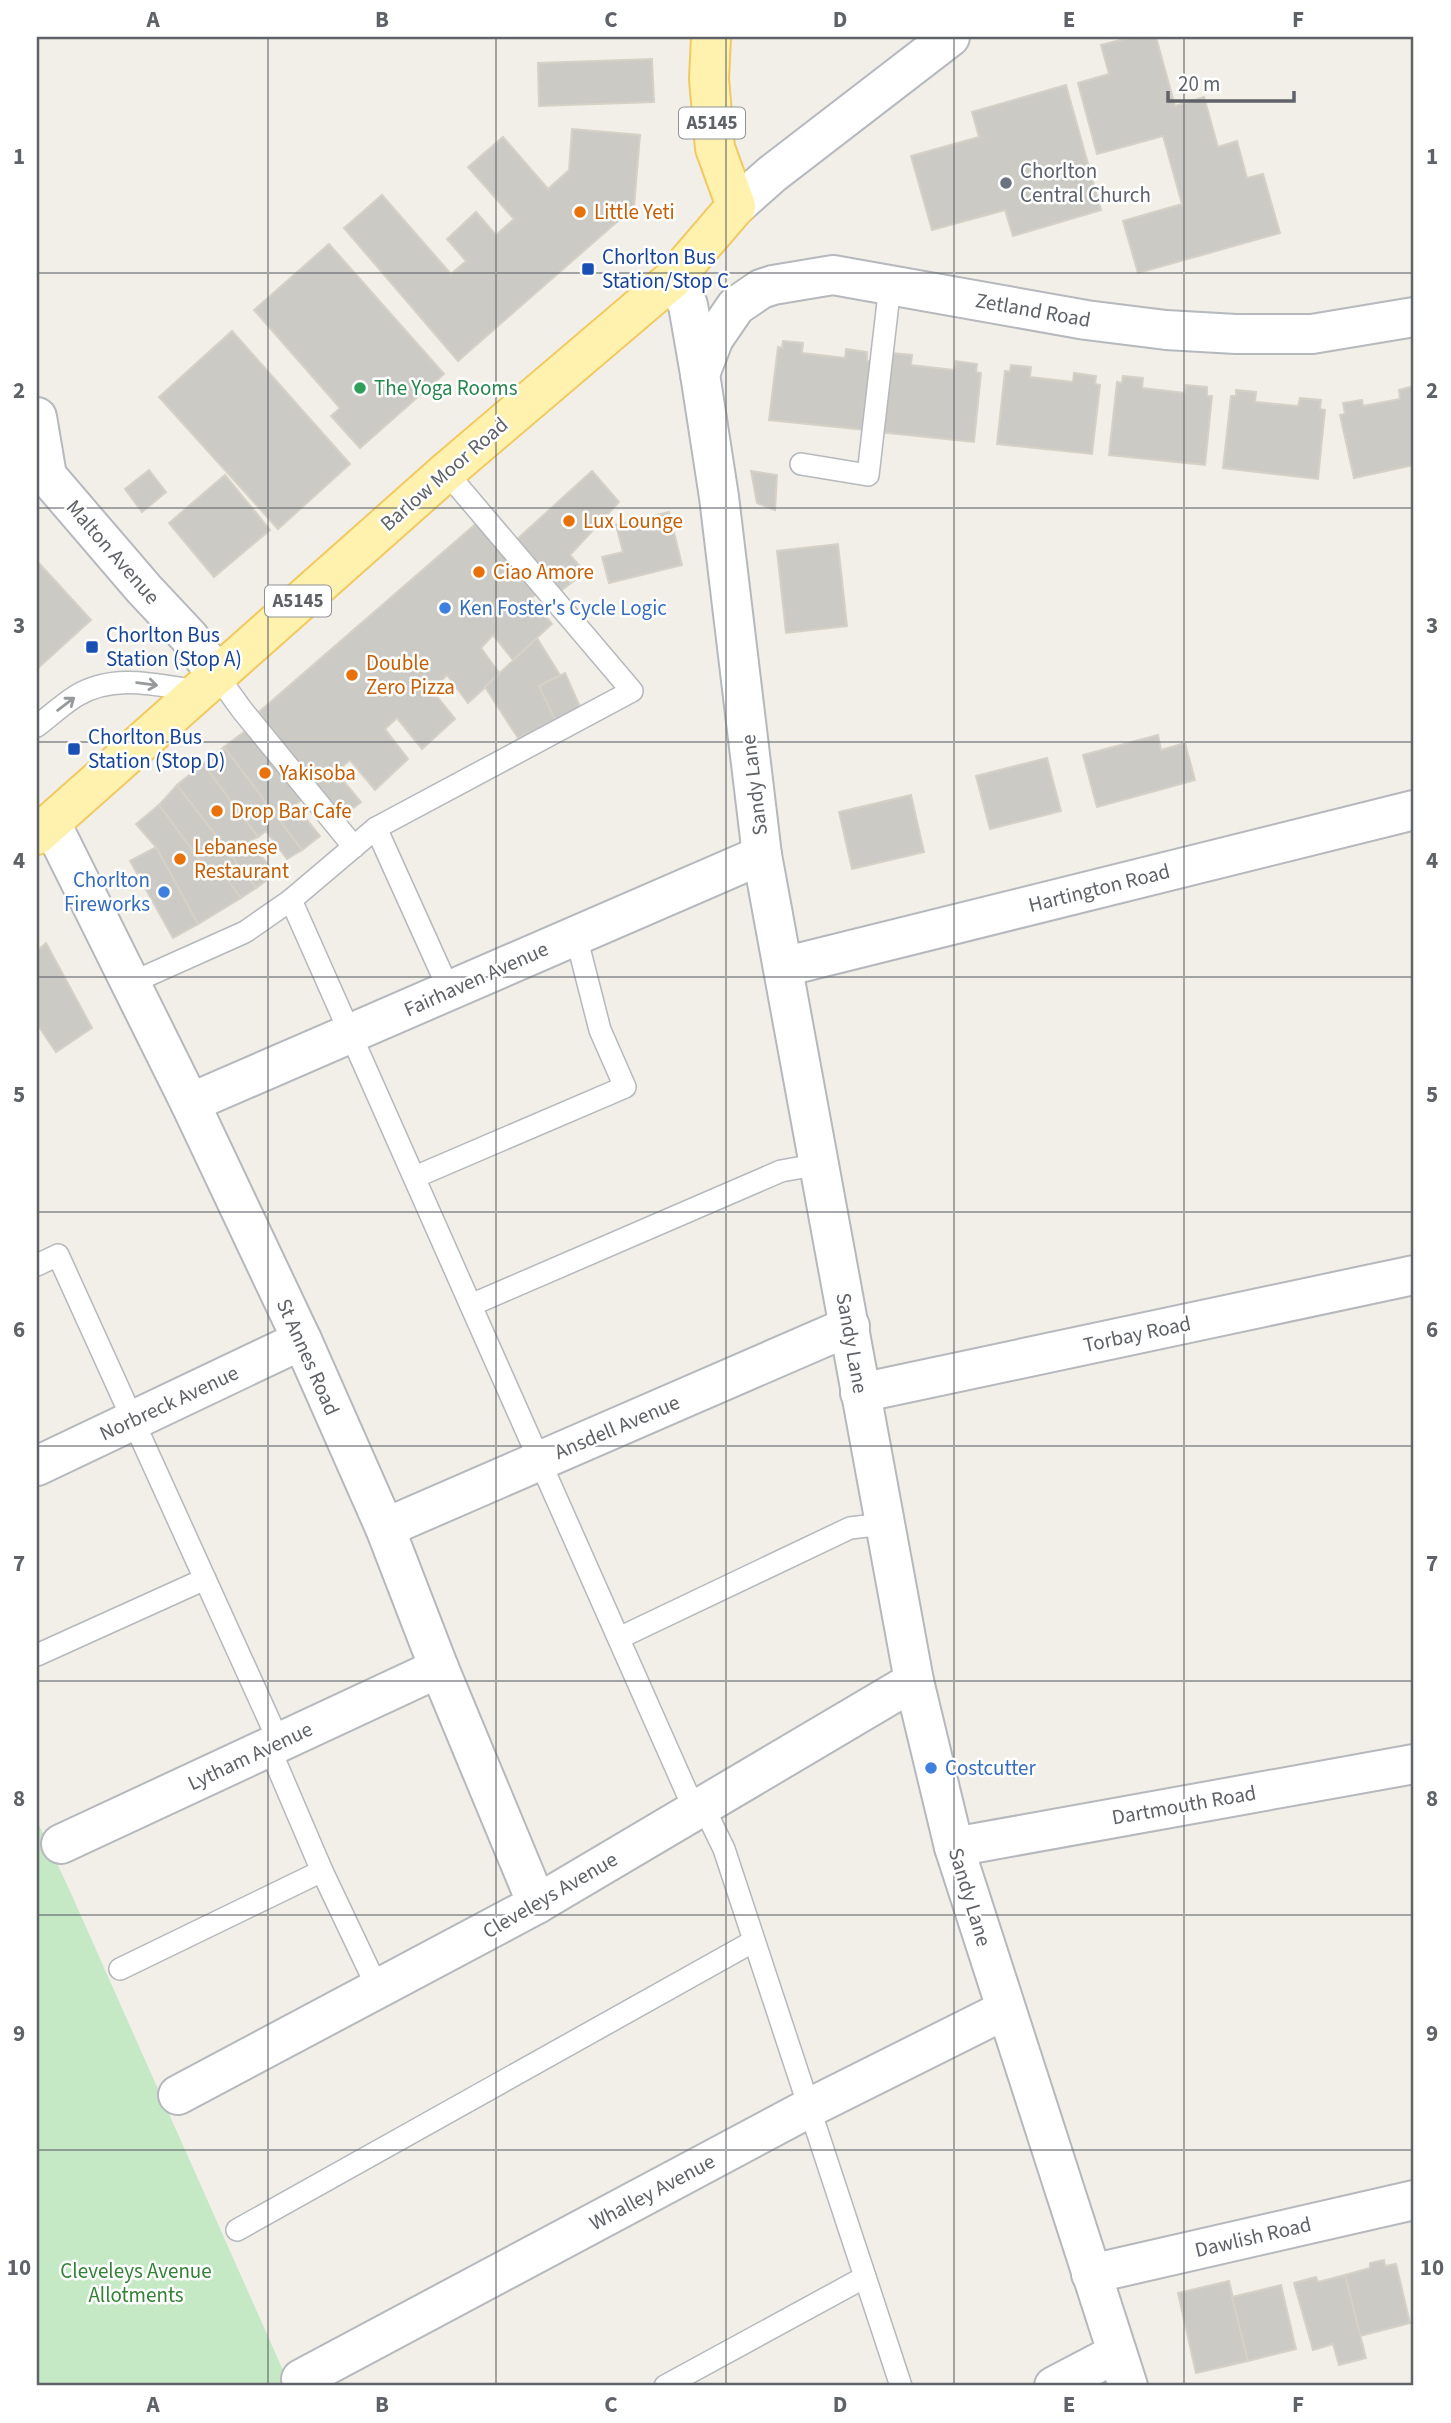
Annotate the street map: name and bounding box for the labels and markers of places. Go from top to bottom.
place label: Chorlton Central Church [1020,156,1151,210]
marker: Chorlton Central Church [998,175,1014,191]
place label: Little Yeti [594,197,675,227]
marker: Little Yeti [572,204,588,220]
place label: Chorlton Bus Station/Stop C [602,242,729,296]
marker: Chorlton Bus Station/Stop C [580,261,596,277]
place label: The Yoga Rooms [374,373,518,403]
marker: The Yoga Rooms [352,380,368,396]
place label: Lux Lounge [583,506,683,536]
marker: Lux Lounge [561,513,577,529]
place label: Ciao Amore [493,557,594,587]
marker: Ciao Amore [471,564,487,580]
place label: Ken Foster's Cycle Logic [459,593,667,623]
marker: Ken Foster's Cycle Logic [437,600,453,616]
place label: Chorlton Bus Station (Stop A) [106,620,242,674]
marker: Chorlton Bus Station (Stop A) [84,639,100,655]
place label: Double Zero Pizza [366,648,455,702]
marker: Double Zero Pizza [344,667,360,683]
place label: Chorlton Bus Station (Stop D) [88,722,225,776]
marker: Chorlton Bus Station (Stop D) [66,741,82,757]
place label: Yakisoba [278,758,356,788]
marker: Yakisoba [257,765,273,781]
place label: Drop Bar Cafe [231,796,352,826]
marker: Drop Bar Cafe [209,803,225,819]
place label: Lebanese Restaurant [194,832,289,886]
marker: Lebanese Restaurant [172,851,188,867]
place label: Chorlton Fireworks [64,865,150,919]
marker: Chorlton Fireworks [156,884,172,900]
place label: Costcutter [945,1753,1036,1783]
marker: Costcutter [923,1760,939,1776]

